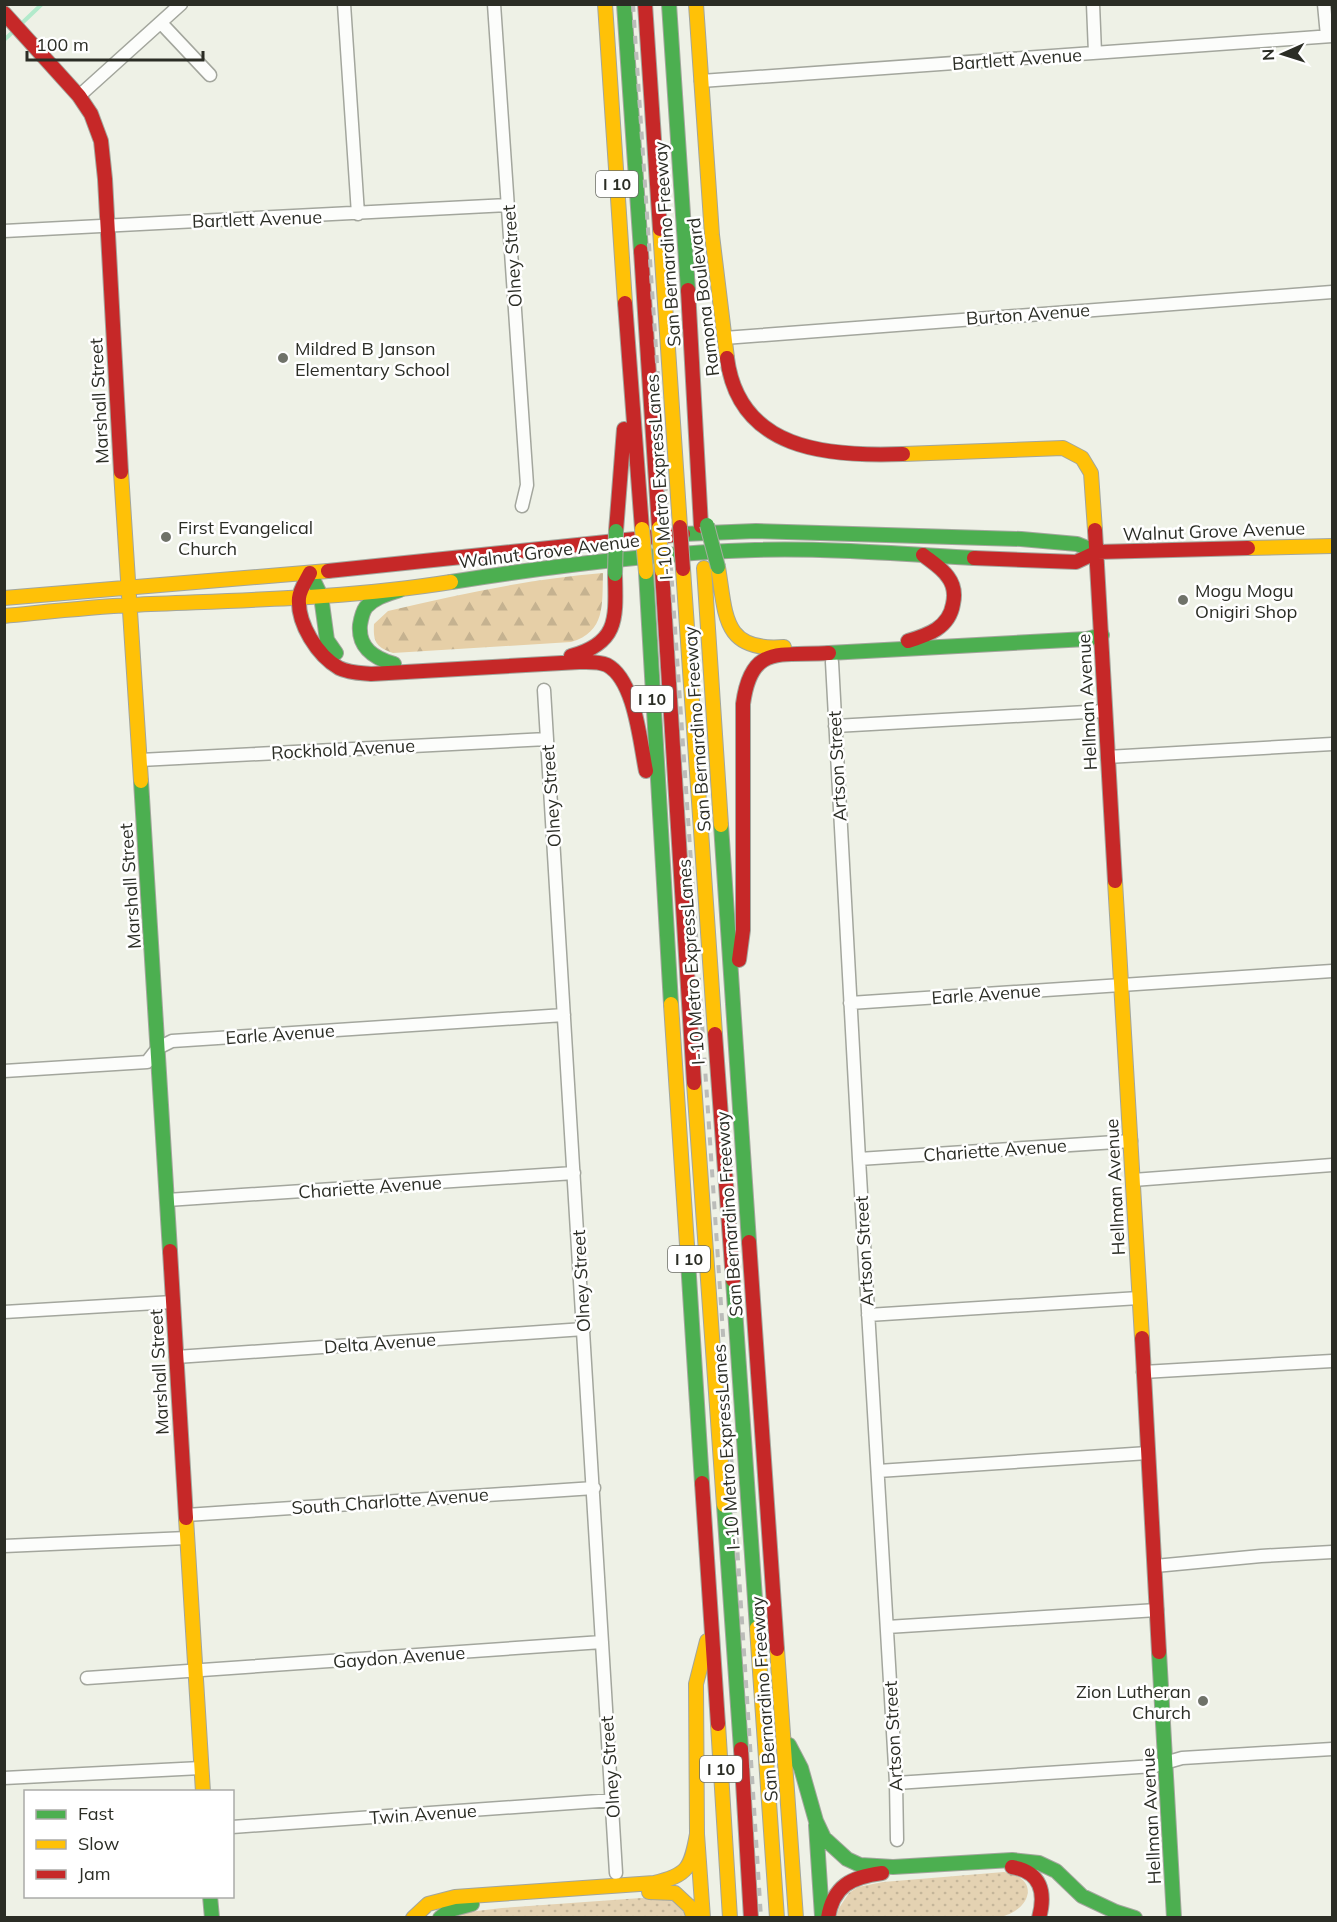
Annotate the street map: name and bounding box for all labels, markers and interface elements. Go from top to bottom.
scale bar [27,24,202,62]
north arrow [1253,24,1313,84]
text: 100 m [36,33,89,56]
street label: Bartlett Avenue [951,43,1083,75]
text: N [1258,48,1278,61]
street label: San Bernardino Freeway [648,140,686,347]
road number: I 10 [596,171,638,197]
street label: Olney Street [497,204,527,308]
street label: Bartlett Avenue [192,205,322,233]
street label: Ramona Boulevard [682,216,724,378]
street label: Burton Avenue [965,298,1091,330]
street label: Marshall Street [84,337,114,465]
place label: Mildred B Janson Elementary School [295,337,450,381]
marker: Mildred B Janson Elementary School [276,351,290,365]
street label: I-10 Metro ExpressLanes [640,373,678,581]
place label: First Evangelical Church [178,516,313,560]
street label: Walnut Grove Avenue [1122,516,1306,546]
street label: Walnut Grove Avenue [457,528,641,574]
marker: First Evangelical Church [159,530,173,544]
place label: Mogu Mogu Onigiri Shop [1195,579,1297,623]
marker: Mogu Mogu Onigiri Shop [1176,593,1190,607]
street label: San Bernardino Freeway [678,625,716,832]
street label: Hellman Avenue [1072,633,1102,771]
road number: I 10 [631,686,673,712]
street label: Artson Street [823,710,851,822]
street label: Rockhold Avenue [270,734,416,764]
street label: Olney Street [536,744,566,848]
street label: Marshall Street [114,822,146,950]
street label: I-10 Metro ExpressLanes [672,858,710,1066]
street label: Earle Avenue [931,979,1041,1009]
street label: Earle Avenue [225,1019,335,1049]
street label: San Bernardino Freeway [710,1110,748,1317]
street label: Hellman Avenue [1100,1118,1130,1256]
street label: Chariette Avenue [923,1134,1067,1166]
street label: Chariette Avenue [298,1171,442,1203]
street label: Artson Street [850,1195,878,1307]
street label: Olney Street [567,1229,595,1333]
road number: I 10 [668,1246,710,1272]
street label: Marshall Street [144,1308,174,1436]
street label: Delta Avenue [323,1328,437,1358]
street label: I-10 Metro ExpressLanes [707,1343,745,1551]
street label: South Charlotte Avenue [291,1483,489,1519]
street label: San Bernardino Freeway [745,1595,783,1802]
street label: Gaydon Avenue [332,1641,466,1673]
street label: Artson Street [879,1680,907,1792]
place label: Zion Lutheran Church [1076,1680,1191,1724]
marker: Zion Lutheran Church [1196,1694,1210,1708]
street label: Olney Street [595,1715,625,1819]
street label: Hellman Avenue [1136,1747,1166,1885]
road number: I 10 [700,1756,742,1782]
legend [24,1790,234,1898]
street label: Twin Avenue [369,1799,477,1829]
text: Fast [78,1802,114,1825]
text: Slow [78,1832,120,1855]
text: Jam [78,1862,111,1885]

